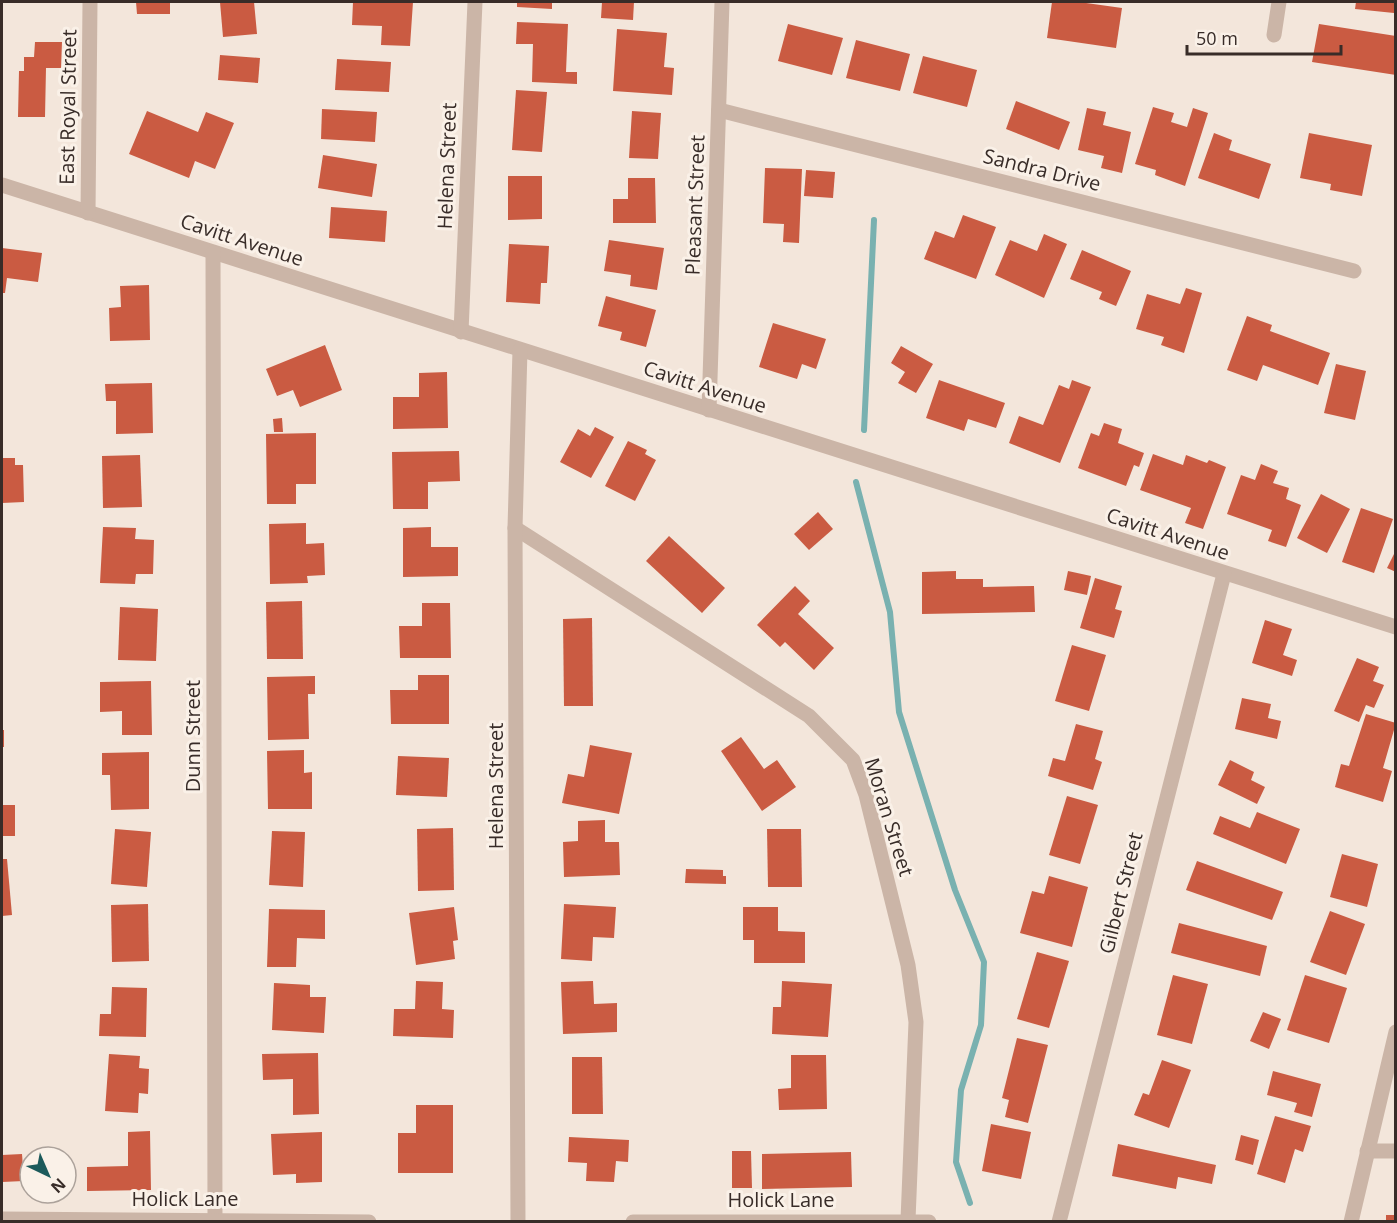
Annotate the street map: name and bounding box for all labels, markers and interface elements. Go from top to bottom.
scale bar [1187,18,1342,56]
text: 50 m [1196,26,1238,50]
street label: East Royal Street [53,29,82,185]
street label: Helena Street [431,102,462,230]
street label: Pleasant Street [679,134,710,276]
street label: Sandra Drive [981,142,1104,197]
street label: Cavitt Avenue [177,207,307,272]
street label: Cavitt Avenue [640,354,770,419]
street label: Cavitt Avenue [1103,501,1233,566]
street label: Dunn Street [179,680,206,792]
street label: Helena Street [482,723,509,849]
street label: Moran Street [859,754,920,879]
street label: Gilbert Street [1092,829,1149,957]
north arrow [18,1145,78,1205]
text: N [46,1173,71,1198]
street label: Holick Lane [131,1185,239,1212]
street label: Holick Lane [727,1186,835,1213]

